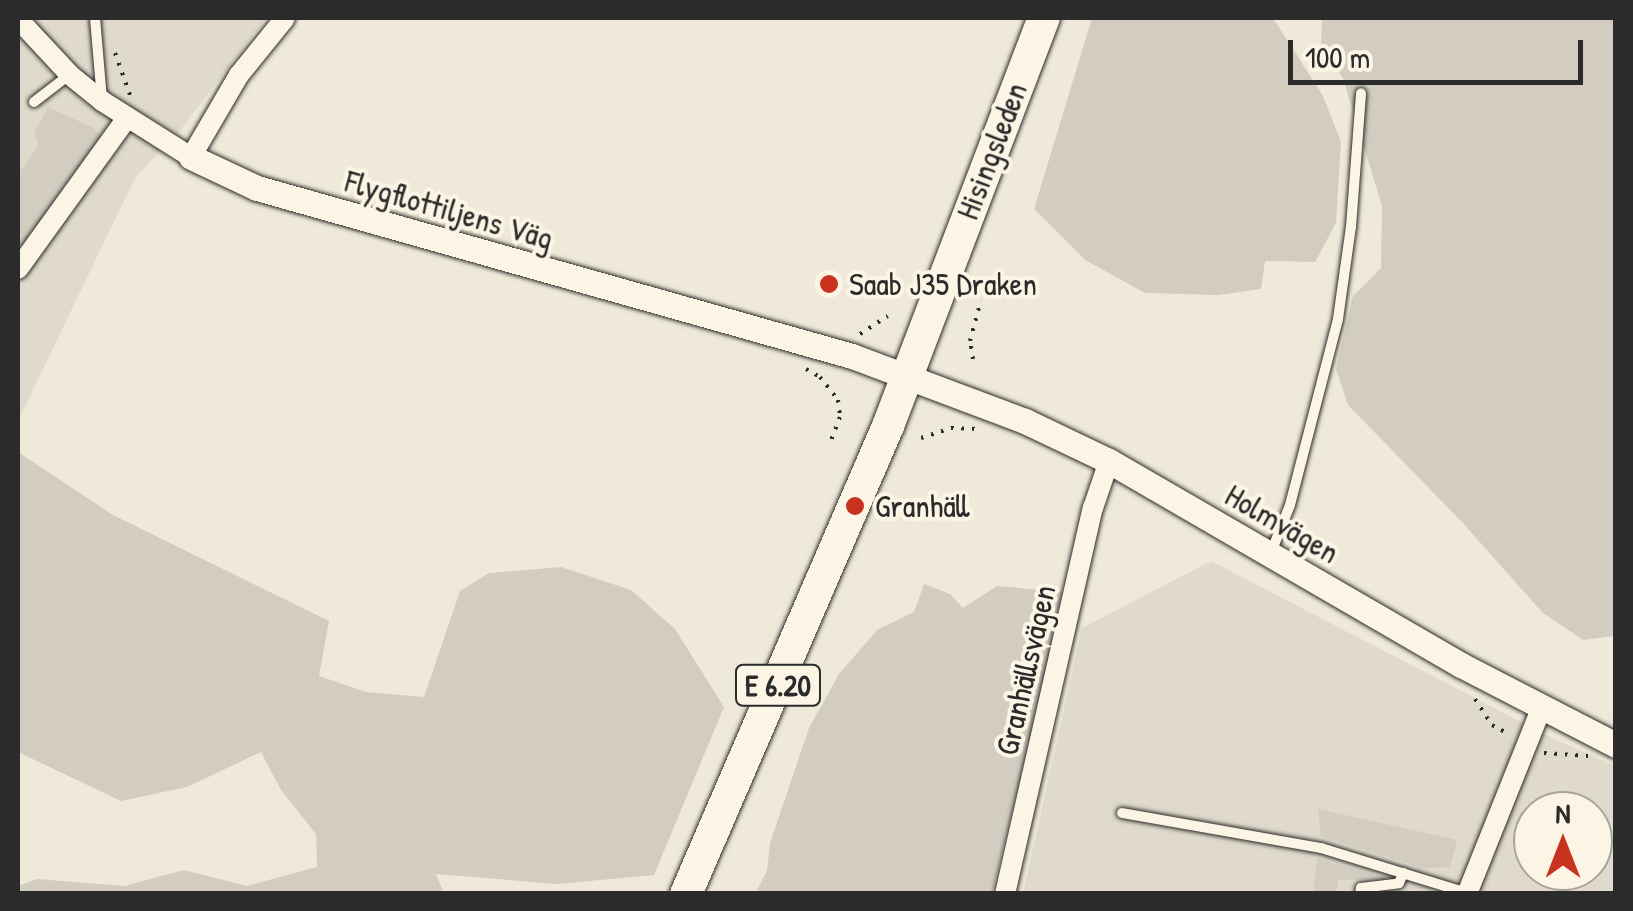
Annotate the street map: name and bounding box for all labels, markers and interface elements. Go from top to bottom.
scale bar [1293,20,1588,82]
text: 100 m [1305,37,1370,77]
street label: Hisingsleden [948,77,1036,225]
street label: Flygflottiljens Väg [341,162,557,258]
place label: Saab J35 Draken [849,265,1037,303]
marker: Saab J35 Draken [818,273,840,295]
street label: Holmvägen [1218,476,1346,572]
place label: Granhäll [875,487,969,525]
marker: Granhäll [844,495,866,517]
street label: Granhällsvägen [988,581,1064,759]
road number: E 6.20 [733,660,823,710]
north arrow [1513,791,1613,891]
text: N [1556,794,1570,832]

